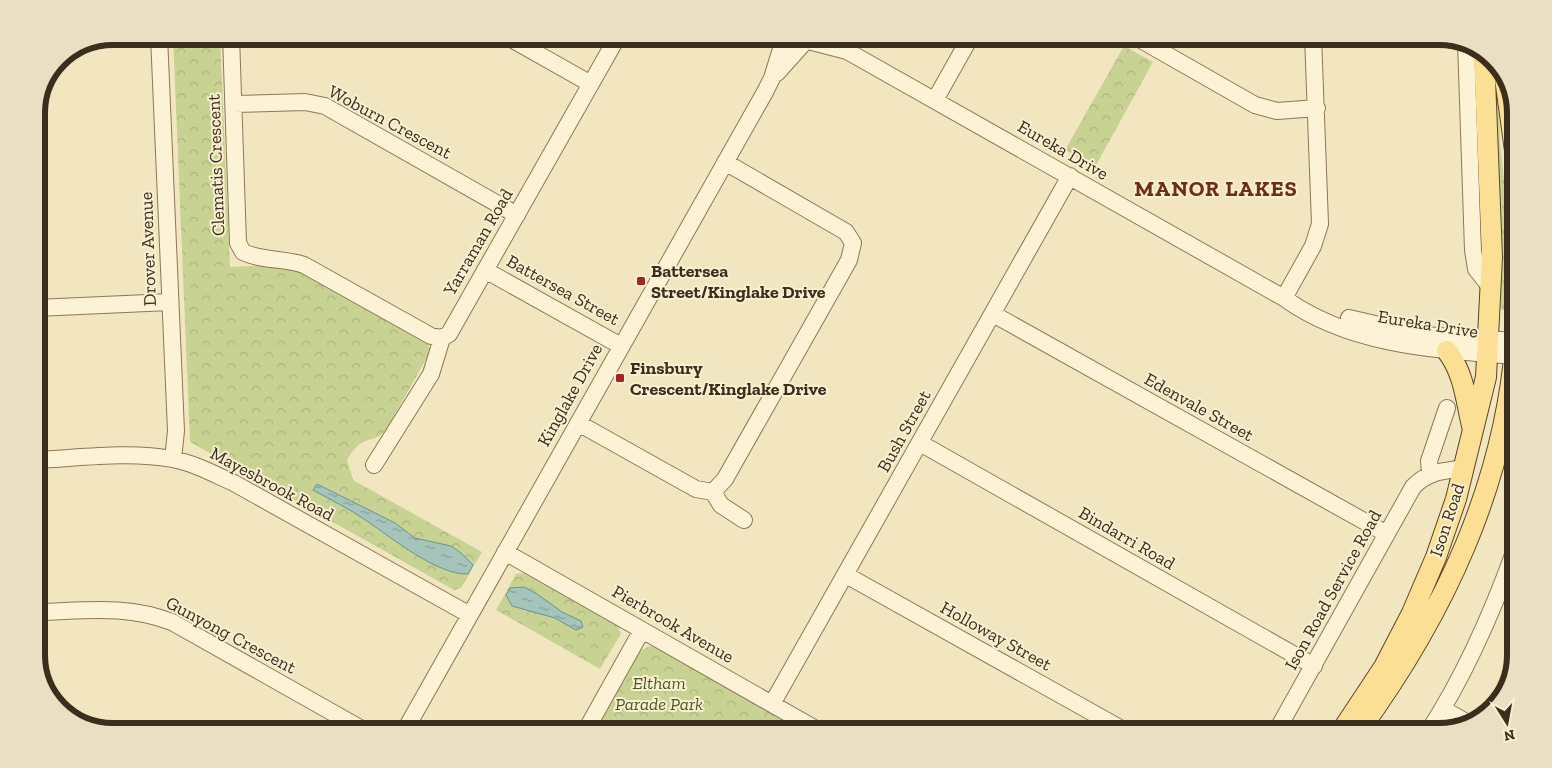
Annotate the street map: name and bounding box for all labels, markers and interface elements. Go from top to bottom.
street label: Woburn Crescent [325,80,456,164]
street label: Clematis Crescent [203,93,229,236]
street label: Eureka Drive [1014,115,1112,185]
district label: MANOR LAKES [1134,175,1298,202]
street label: Yarraman Road [438,185,517,300]
street label: Drover Avenue [135,191,161,307]
street label: Battersea Street [503,250,623,330]
place label: Battersea Street/Kinglake Drive [651,260,826,303]
marker: Battersea Street/Kinglake Drive [635,275,647,287]
street label: Eureka Drive [1376,305,1480,343]
street label: Kinglake Drive [533,340,607,450]
place label: Finsbury Crescent/Kinglake Drive [630,357,827,400]
street label: Edenvale Street [1141,368,1258,446]
marker: Finsbury Crescent/Kinglake Drive [614,372,626,384]
street label: Bush Street [872,386,936,476]
street label: Mayesbrook Road [206,442,338,526]
street label: Ison Road [1425,480,1469,559]
street label: Bindarri Road [1075,502,1179,575]
street label: Ison Road Service Road [1280,506,1386,674]
street label: Pierbrook Avenue [608,580,738,668]
street label: Gunyong Crescent [162,591,300,679]
street label: Holloway Street [937,596,1056,676]
park label: Eltham Parade Park [615,672,703,715]
north arrow [1482,698,1532,748]
text: N [1502,726,1516,745]

